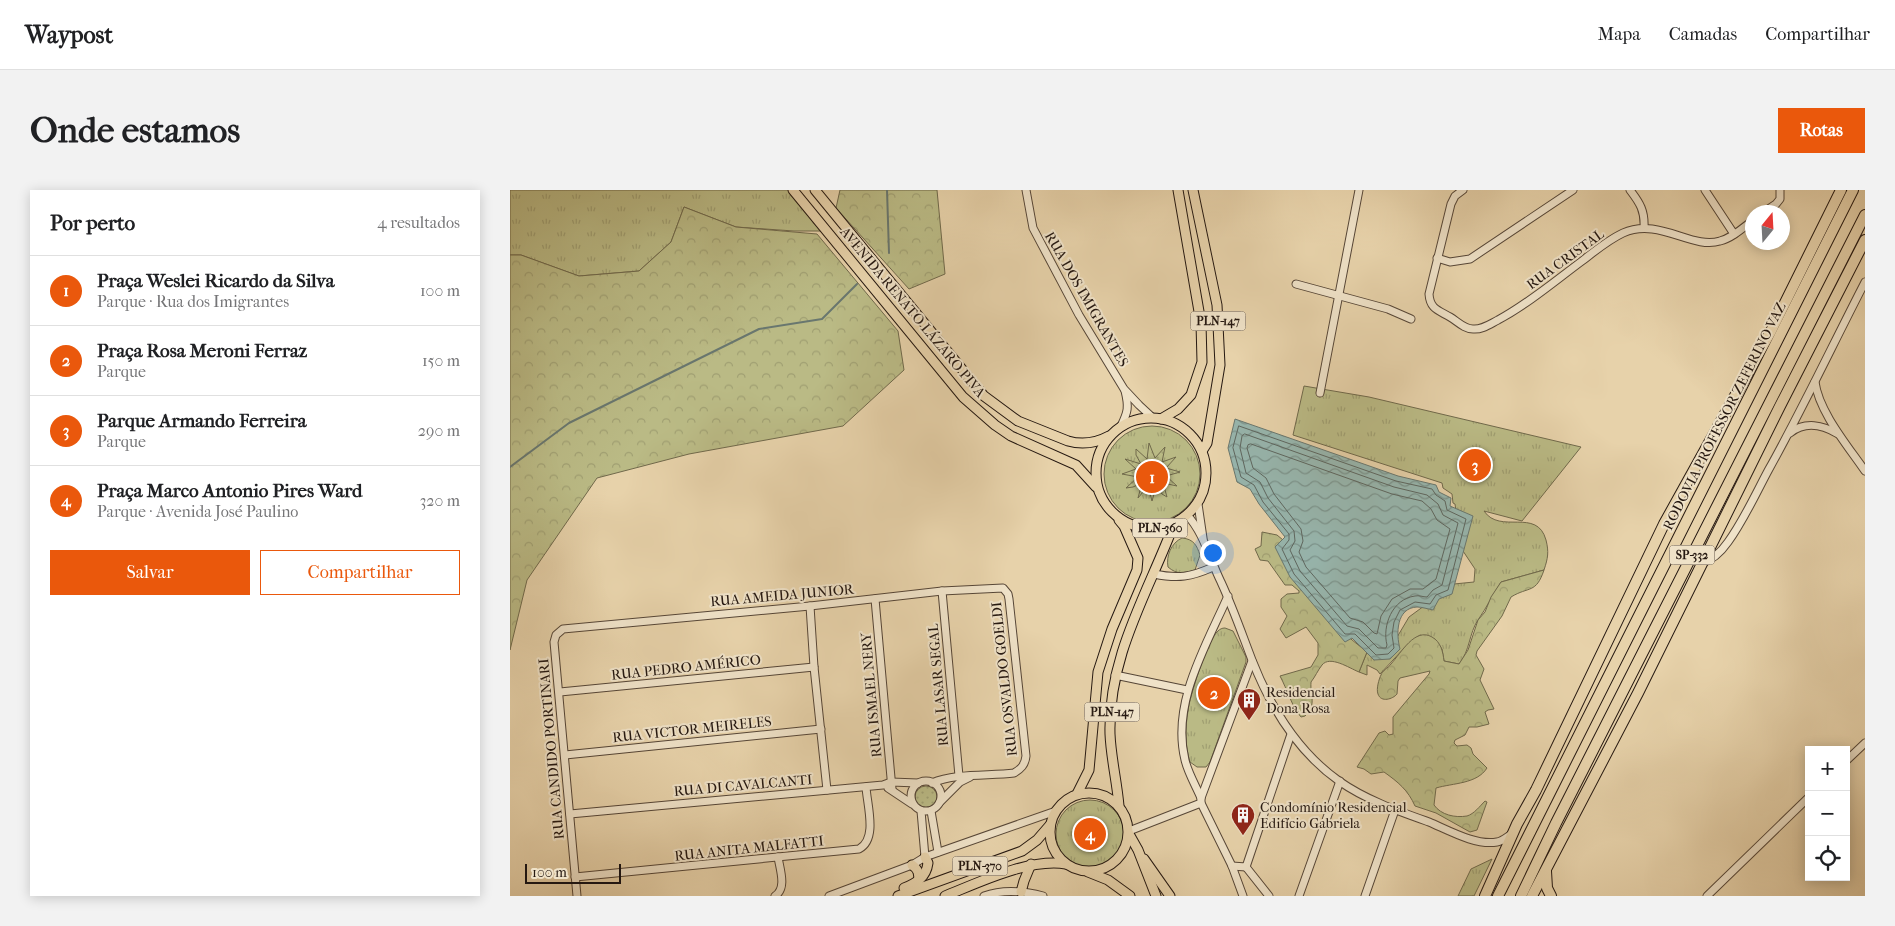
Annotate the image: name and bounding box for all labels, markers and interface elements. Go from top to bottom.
text: Waypost [25,21,113,49]
text: Mapa [1598,24,1641,45]
text: Camadas [1669,24,1737,45]
text: Compartilhar [1765,24,1870,45]
button: Rotas [1778,108,1865,153]
text: Onde estamos [30,110,240,151]
north arrow [1745,205,1790,250]
text: Por perto [50,211,135,235]
text: 4 resultados [377,213,460,232]
street label: AVENIDA RENATO LÁZARO PIVA [836,222,990,402]
street label: RUA CRISTAL [1523,225,1608,293]
street label: RUA DOS IMIGRANTES [1041,229,1132,370]
text: Praça Weslei Ricardo da Silva [97,270,335,292]
text: 1 [63,281,69,300]
text: 100 m [420,281,460,300]
text: Parque · Rua dos Imigrantes [97,292,289,311]
street label: RODOVIA PROFESSOR ZEFERINO VAZ [1659,299,1790,533]
road number: PLN-147 [1190,312,1246,330]
text: Praça Rosa Meroni Ferraz [97,340,307,362]
text: 2 [62,351,70,370]
text: 150 m [422,351,460,370]
text: Parque [97,362,146,381]
text: Parque Armando Ferreira [97,410,307,432]
text: 3 [63,421,69,440]
text: 290 m [418,421,460,440]
text: Parque [97,432,146,451]
pin: 3 [1459,446,1491,484]
pin: 1 [1136,458,1168,496]
text: Praça Marco Antonio Pires Ward [97,480,362,502]
text: 4 [61,491,71,510]
text: 320 m [420,491,460,510]
text: Parque · Avenida José Paulino [97,502,298,521]
road number: PLN-360 [1132,518,1188,538]
your location [1200,540,1226,566]
road number: SP-332 [1670,546,1714,564]
button: Salvar [50,550,250,595]
button: Compartilhar [260,550,460,595]
street label: RUA AMEIDA JUNIOR [710,581,855,610]
street label: RUA OSVALDO GOELDI [988,600,1021,757]
street label: RUA LASAR SEGAL [925,622,952,747]
street label: RUA ISMAEL NERY [858,631,885,758]
street label: RUA PEDRO AMÉRICO [610,650,762,684]
street label: RUA CANDIDO PORTINARI [535,657,568,840]
pin: 2 [1198,674,1230,712]
place label: Residencial Dona Rosa [1266,684,1335,717]
building icon: Residencial Dona Rosa [1236,687,1262,721]
road number: PLN-147 [1084,702,1140,722]
street label: RUA VICTOR MEIRELES [612,713,772,746]
map controls [1805,746,1850,881]
button: + [1805,746,1850,791]
street label: RUA DI CAVALCANTI [673,771,814,800]
button: − [1805,791,1850,836]
place label: Condomínio Residencial Edifício Gabriela [1260,799,1407,832]
building icon: Condomínio Residencial Edifício Gabriela [1230,802,1256,836]
pin: 4 [1074,815,1106,853]
street label: RUA ANITA MALFATTI [674,832,825,865]
button: locate [1805,836,1850,881]
road number: PLN-370 [952,856,1008,876]
scale bar [525,861,621,884]
text: 100 m [532,864,567,881]

